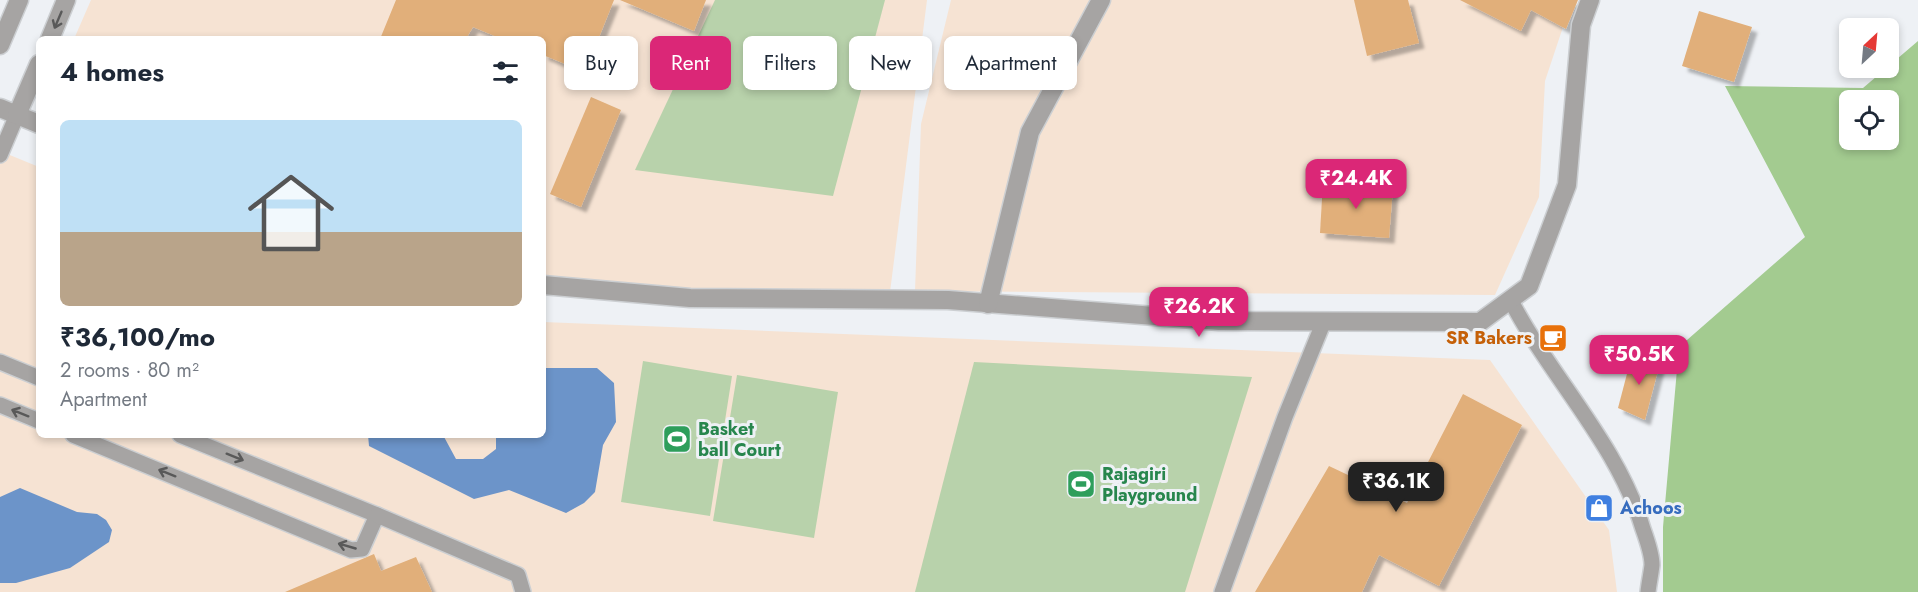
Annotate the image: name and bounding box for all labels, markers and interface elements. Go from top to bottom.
one-way arrow [52,10,63,28]
north arrow [1839,18,1899,78]
map controls [1839,18,1899,150]
chip: Buy [564,36,638,90]
chip: Rent [650,36,731,90]
chip: Filters [743,36,837,90]
chip: New [849,36,932,90]
chip: Apartment [944,36,1077,90]
text: 4 homes [60,53,164,91]
icon: filters [489,56,522,89]
button: locate [1839,90,1899,150]
icon: home [237,159,345,267]
pin: ₹24.4K [1307,159,1405,210]
text: ₹24.4K [1320,164,1392,193]
pin: ₹26.2K [1150,287,1248,338]
text: ₹26.2K [1163,292,1235,321]
text: ₹36,100/mo [60,318,215,356]
cafe icon: SR Bakers [1537,322,1569,354]
place label: SR Bakers [1446,325,1532,351]
pin: ₹50.5K [1590,335,1688,386]
text: ₹50.5K [1604,340,1674,369]
text: 2 rooms · 80 m² [60,356,199,385]
text: Apartment [60,385,147,414]
one-way arrow [11,407,29,418]
place label: Basket ball Court [698,416,781,463]
sports icon: Basket ball Court [661,423,693,455]
one-way arrow [225,452,243,463]
place label: Rajagiri Playground [1102,461,1197,508]
pin: ₹36.1K [1347,462,1445,513]
one-way arrow [158,467,177,478]
text: ₹36.1K [1362,467,1430,496]
sports icon: Rajagiri Playground [1065,468,1097,500]
shop icon: Achoos [1583,492,1615,524]
place label: Achoos [1619,495,1682,521]
one-way arrow [338,540,357,552]

